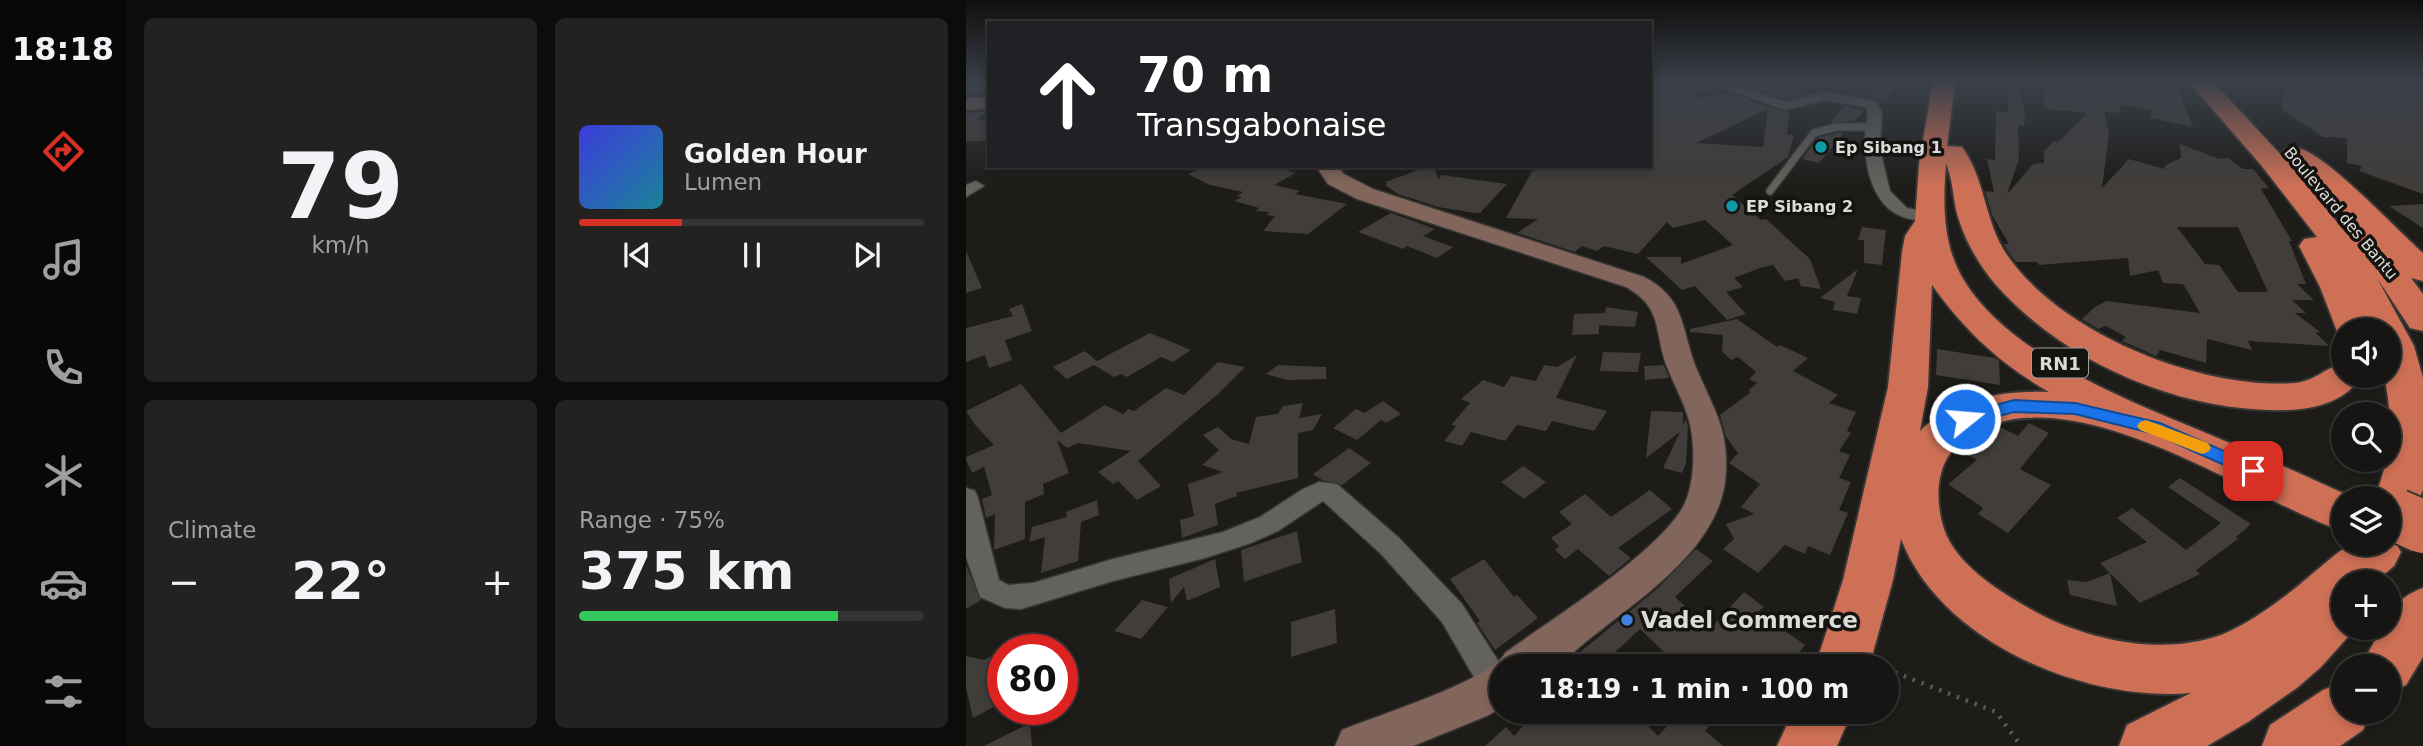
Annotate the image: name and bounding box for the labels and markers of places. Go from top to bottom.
place label: Ep Sibang 1 [1835,138,1942,157]
marker: Ep Sibang 1 [1813,139,1829,155]
place label: EP Sibang 2 [1746,197,1853,216]
marker: EP Sibang 2 [1724,198,1740,214]
pin [2223,441,2283,501]
place label: Vadel Commerce [1641,607,1858,633]
marker: Vadel Commerce [1619,612,1635,628]

